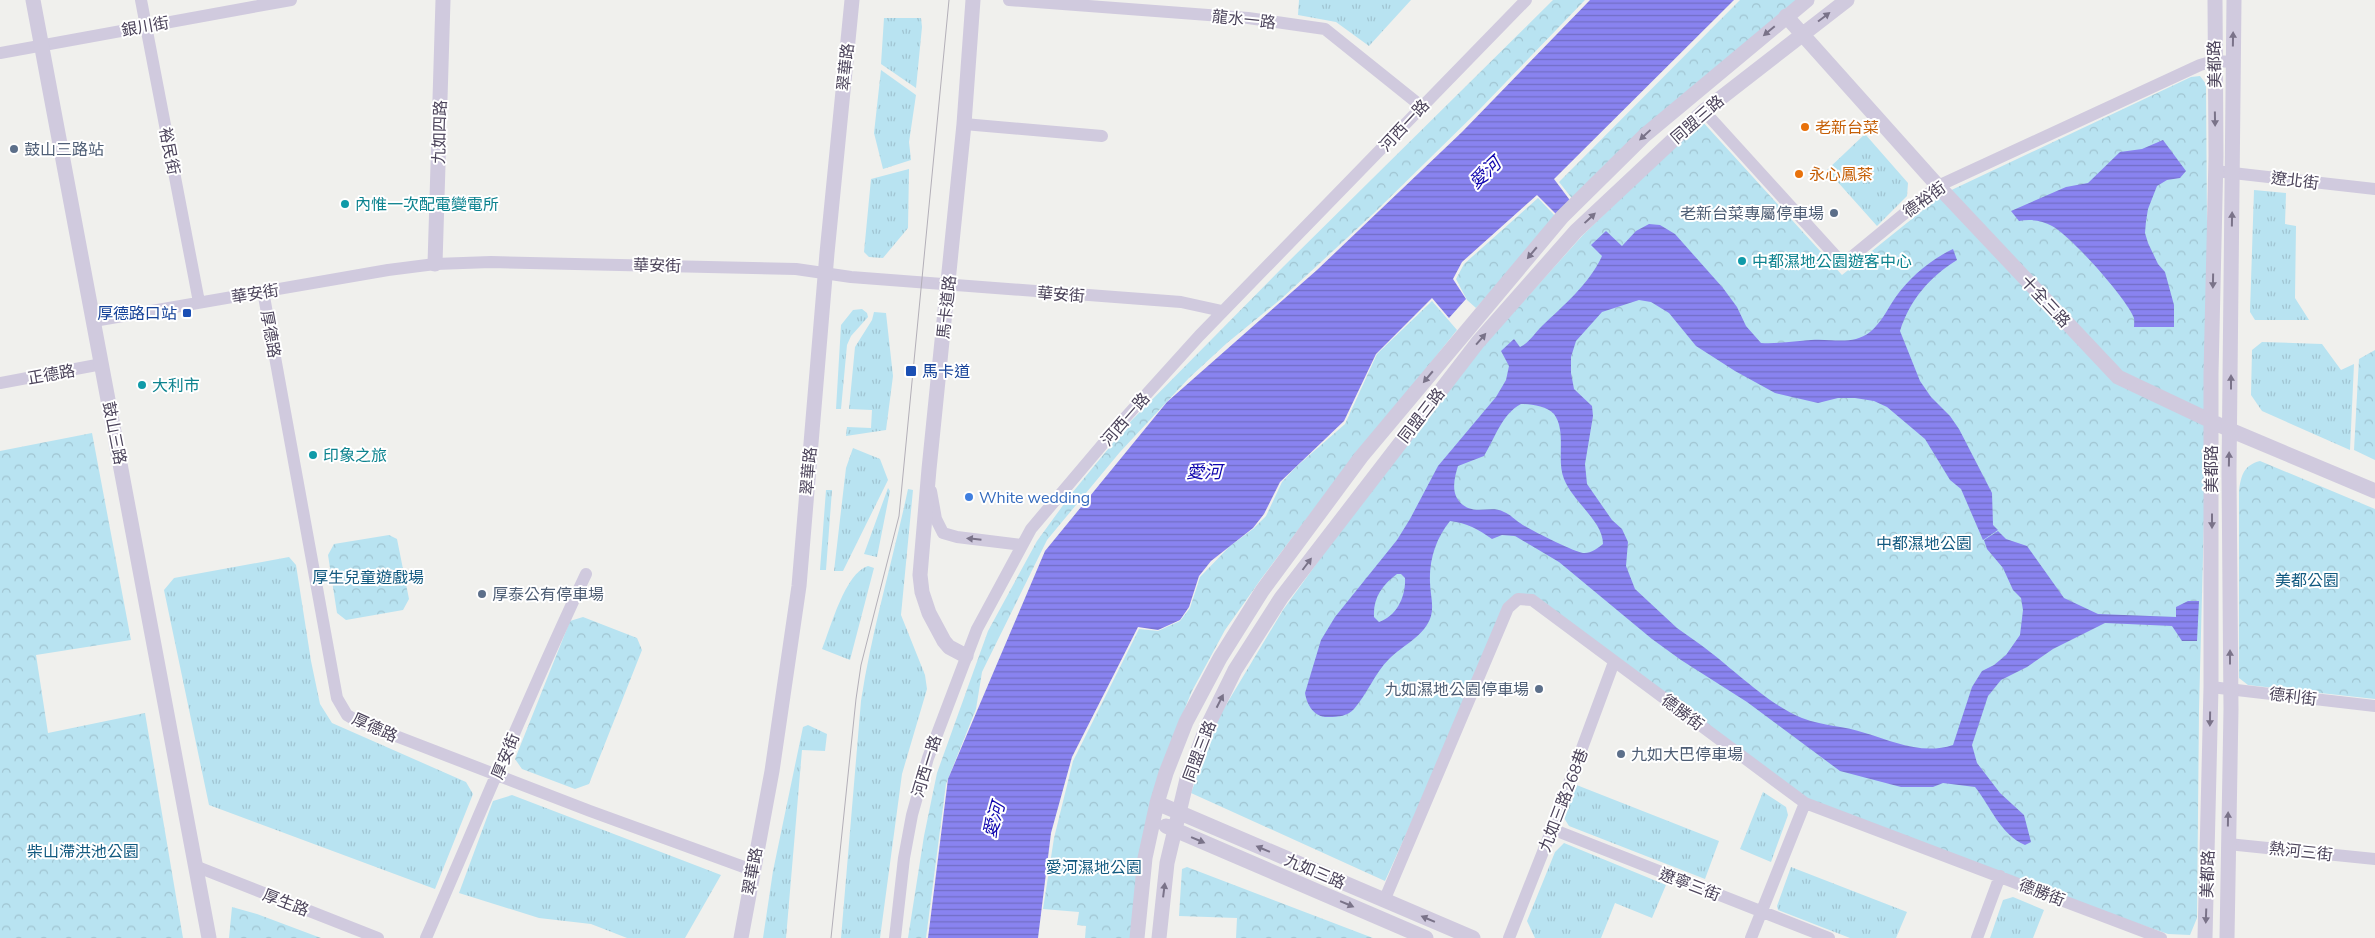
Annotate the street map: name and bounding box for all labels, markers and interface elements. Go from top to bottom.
street label: 龍水一路 [1211,6,1277,34]
street label: 銀川街 [120,12,171,42]
one-way arrow [1817,12,1830,23]
one-way arrow [1763,25,1776,36]
one-way arrow [2229,31,2237,47]
street label: 美都路 [2204,40,2226,88]
street label: 翠華路 [833,42,859,92]
street label: 同盟三路 [1666,90,1729,149]
street label: 河西一路 [1375,95,1435,157]
street label: 九如四路 [428,100,452,164]
one-way arrow [2211,111,2219,127]
place label: 老新台菜 [1815,117,1879,139]
marker: 老新台菜 [1799,121,1811,133]
street label: 裕民街 [154,126,184,177]
one-way arrow [1639,129,1651,141]
place label: 鼓山三路站 [24,139,104,161]
marker: 鼓山三路站 [8,143,20,155]
water label: 愛河 [1464,150,1509,194]
place label: 永心鳳茶 [1809,164,1873,186]
street label: 遼北街 [2270,167,2320,195]
marker: 永心鳳茶 [1793,168,1805,180]
street label: 德裕街 [1899,177,1950,223]
place label: 內惟一次配電變電所 [355,194,499,216]
marker: 內惟一次配電變電所 [339,198,351,210]
place label: 老新台菜專屬停車場 [1680,203,1824,225]
marker: 老新台菜專屬停車場 [1828,207,1840,219]
one-way arrow [2228,211,2236,227]
one-way arrow [1583,212,1595,224]
one-way arrow [1527,246,1538,259]
place label: 中都濕地公園遊客中心 [1752,251,1912,273]
street label: 華安街 [633,255,681,277]
marker: 中都濕地公園遊客中心 [1736,255,1748,267]
street label: 十全三路 [2015,271,2075,333]
one-way arrow [2209,273,2217,289]
street label: 馬卡道路 [933,274,961,340]
street label: 華安街 [230,279,281,309]
street label: 華安街 [1036,282,1086,308]
place label: 厚德路口站 [97,303,177,325]
marker: 厚德路口站 [181,307,193,319]
street label: 厚德路 [255,309,285,360]
one-way arrow [1475,333,1486,345]
street label: 正德路 [26,360,77,390]
place label: 馬卡道 [922,361,970,383]
marker: 馬卡道 [904,364,918,378]
one-way arrow [1422,371,1434,383]
one-way arrow [2227,373,2235,389]
place label: 大利市 [152,375,200,397]
marker: 大利市 [136,379,148,391]
street label: 同盟三路 [1393,384,1450,448]
street label: 河西一路 [1096,388,1155,451]
street label: 鼓山三路 [97,400,131,467]
place label: 印象之旅 [323,445,387,467]
street label: 美都路 [2201,445,2223,493]
street label: 翠華路 [796,446,822,496]
marker: 印象之旅 [307,449,319,461]
one-way arrow [2226,451,2234,467]
water label: 愛河 [1186,460,1225,484]
place label: White wedding [979,487,1090,509]
marker: White wedding [963,491,975,503]
one-way arrow [2208,514,2216,530]
park label: 中都濕地公園 [1876,533,1972,555]
one-way arrow [965,535,981,543]
one-way arrow [1301,558,1312,571]
park label: 厚生兒童遊戲場 [312,567,424,589]
park label: 美都公園 [2275,570,2339,592]
place label: 厚泰公有停車場 [492,584,604,606]
marker: 厚泰公有停車場 [476,588,488,600]
one-way arrow [2226,649,2234,665]
place label: 九如濕地公園停車場 [1385,679,1529,701]
marker: 九如濕地公園停車場 [1533,683,1545,695]
street label: 德利街 [2268,683,2318,711]
street label: 德勝街 [1657,690,1708,736]
one-way arrow [1216,694,1224,709]
street label: 厚德路 [348,708,401,748]
one-way arrow [2206,711,2214,727]
street label: 同盟三路 [1178,718,1222,785]
street label: 厚安街 [487,730,525,783]
street label: 河西一路 [907,732,947,800]
place label: 九如大巴停車場 [1631,744,1743,766]
street label: 九如三路268巷 [1534,746,1594,855]
marker: 九如大巴停車場 [1615,748,1627,760]
water label: 愛河 [978,797,1011,841]
one-way arrow [2225,811,2233,827]
one-way arrow [1191,836,1205,844]
street label: 熱河三街 [2268,838,2334,866]
park label: 柴山滯洪池公園 [27,841,139,863]
one-way arrow [1256,844,1270,852]
street label: 翠華路 [738,846,768,897]
street label: 九如三路 [1281,849,1348,895]
street label: 美都路 [2196,850,2220,898]
park label: 愛河濕地公園 [1046,857,1142,879]
street label: 遼寧三街 [1656,863,1723,907]
street label: 德勝街 [2015,874,2068,912]
one-way arrow [1160,881,1168,897]
street label: 厚生路 [259,884,312,922]
one-way arrow [1340,901,1354,909]
one-way arrow [2202,909,2210,925]
one-way arrow [1421,915,1435,923]

